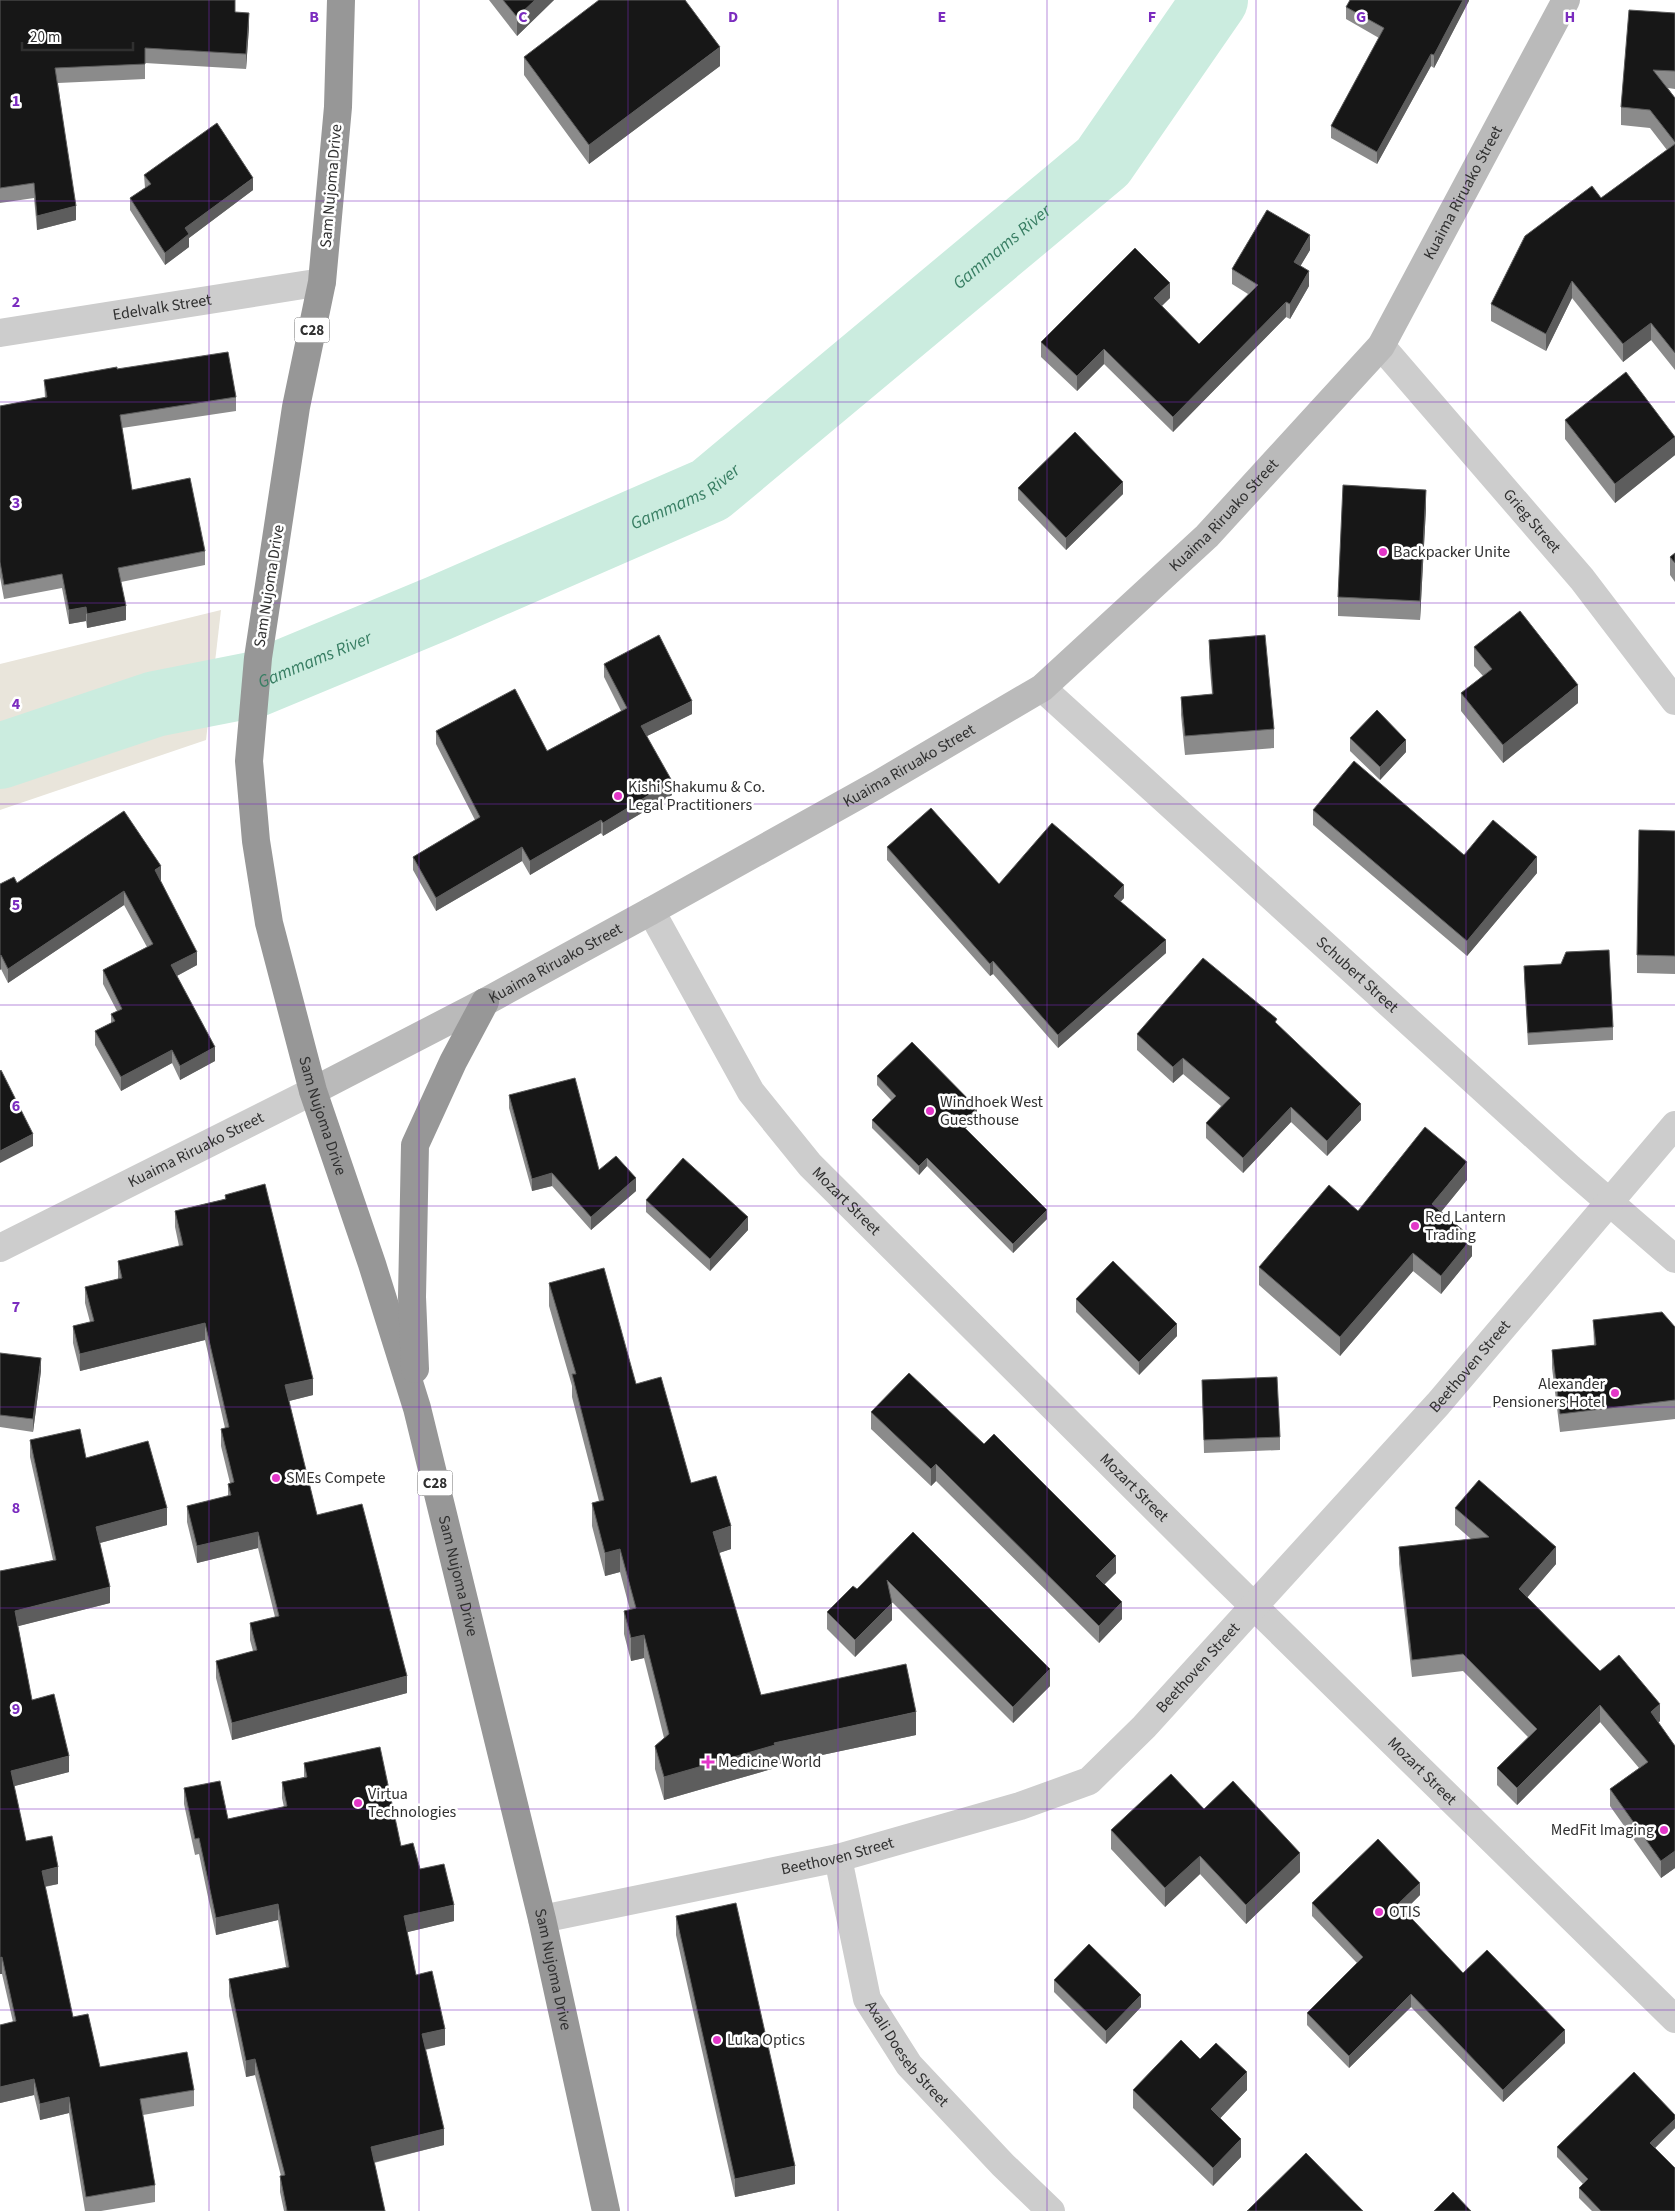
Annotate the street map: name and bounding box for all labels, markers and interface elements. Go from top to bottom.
text: B [309,6,319,28]
text: C [518,6,528,28]
text: D [728,6,738,28]
text: E [938,6,946,28]
text: F [1148,6,1156,28]
text: G [1356,6,1366,28]
text: H [1565,6,1575,28]
scale bar [22,20,134,52]
text: 20 m [30,27,60,48]
text: 1 [12,90,20,112]
street label: Kuaima Riruako Street [1418,121,1508,264]
street label: Sam Nujoma Drive [315,123,347,249]
water label: Gammams River [947,198,1057,295]
street label: Edelvalk Street [111,289,214,326]
text: 2 [12,291,20,313]
road number: C28 [294,318,330,342]
street label: Kuaima Riruako Street [1164,453,1284,577]
water label: Gammams River [626,457,746,536]
street label: Grieg Street [1498,484,1566,558]
text: 3 [12,492,20,514]
street label: Sam Nujoma Drive [248,523,290,649]
place label: Backpacker Unite [1393,541,1510,563]
marker: Backpacker Unite [1377,546,1389,558]
water label: Gammams River [254,625,376,694]
text: 4 [12,693,21,715]
street label: Kuaima Riruako Street [839,718,980,813]
place label: Kishi Shakumu & Co. Legal Practitioners [628,776,765,816]
marker: Kishi Shakumu & Co. Legal Practitioners [612,790,624,802]
text: 5 [12,894,20,916]
street label: Kuaima Riruako Street [485,918,627,1009]
street label: Schubert Street [1311,931,1404,1018]
street label: Sam Nujoma Drive [293,1054,352,1178]
place label: Windhoek West Guesthouse [940,1091,1043,1131]
text: 6 [12,1095,20,1117]
marker: Windhoek West Guesthouse [924,1105,936,1117]
street label: Kuaima Riruako Street [124,1106,268,1193]
street label: Mozart Street [807,1162,886,1241]
place label: Red Lantern Trading [1425,1206,1506,1246]
marker: Red Lantern Trading [1409,1220,1421,1232]
text: 7 [12,1296,20,1318]
street label: Beethoven Street [1424,1315,1516,1418]
place label: Alexander Pensioners Hotel [1492,1373,1605,1413]
marker: Alexander Pensioners Hotel [1609,1387,1621,1399]
street label: Mozart Street [1095,1448,1174,1527]
place label: SMEs Compete [286,1467,385,1489]
road number: C28 [418,1470,452,1496]
marker: SMEs Compete [270,1472,282,1484]
text: 8 [12,1497,20,1519]
street label: Sam Nujoma Drive [433,1513,483,1639]
street label: Beethoven Street [1151,1617,1245,1718]
text: 9 [12,1698,20,1720]
street label: Mozart Street [1383,1732,1462,1811]
place label: Medicine World [718,1751,821,1773]
marker: Medicine World [702,1756,714,1768]
place label: Virtua Technologies [368,1783,457,1823]
marker: Virtua Technologies [352,1797,364,1809]
place label: MedFit Imaging [1551,1819,1654,1841]
marker: MedFit Imaging [1658,1824,1670,1836]
street label: Beethoven Street [779,1831,897,1880]
place label: OTIS [1389,1901,1421,1923]
street label: Sam Nujoma Drive [529,1906,577,2032]
marker: OTIS [1373,1906,1385,1918]
street label: Axali Doeseb Street [860,1996,954,2112]
place label: Luka Optics [727,2029,805,2051]
marker: Luka Optics [711,2034,723,2046]

